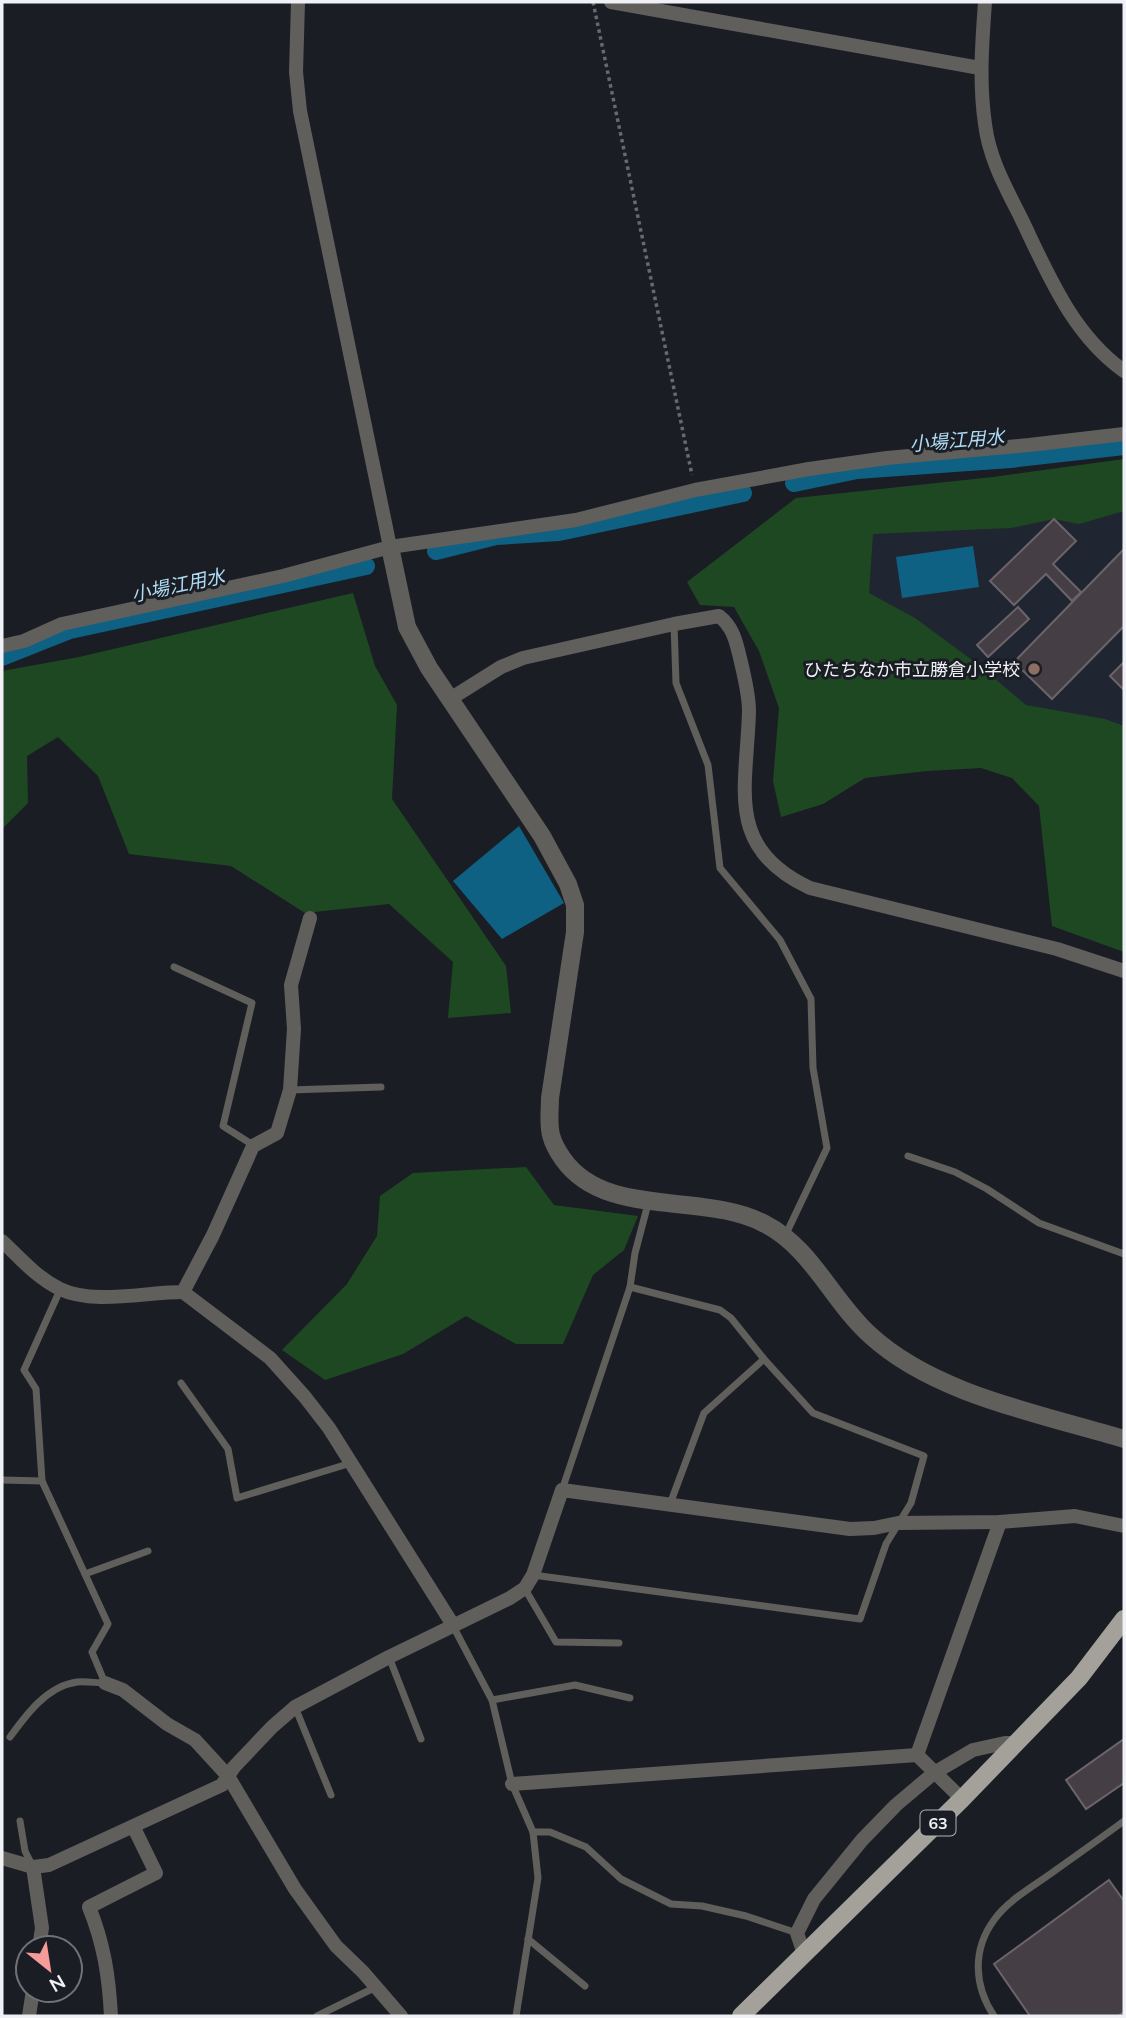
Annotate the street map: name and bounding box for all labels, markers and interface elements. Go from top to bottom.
water label: 小場江用水 [909,424,1007,456]
water label: 小場江用水 [129,563,229,607]
place label: ひたちなか市立勝倉小学校 [804,658,1020,681]
marker: ひたちなか市立勝倉小学校 [1026,661,1042,677]
road number: 63 [920,1811,956,1836]
north arrow [14,1934,84,2004]
text: N [45,1970,70,1998]

